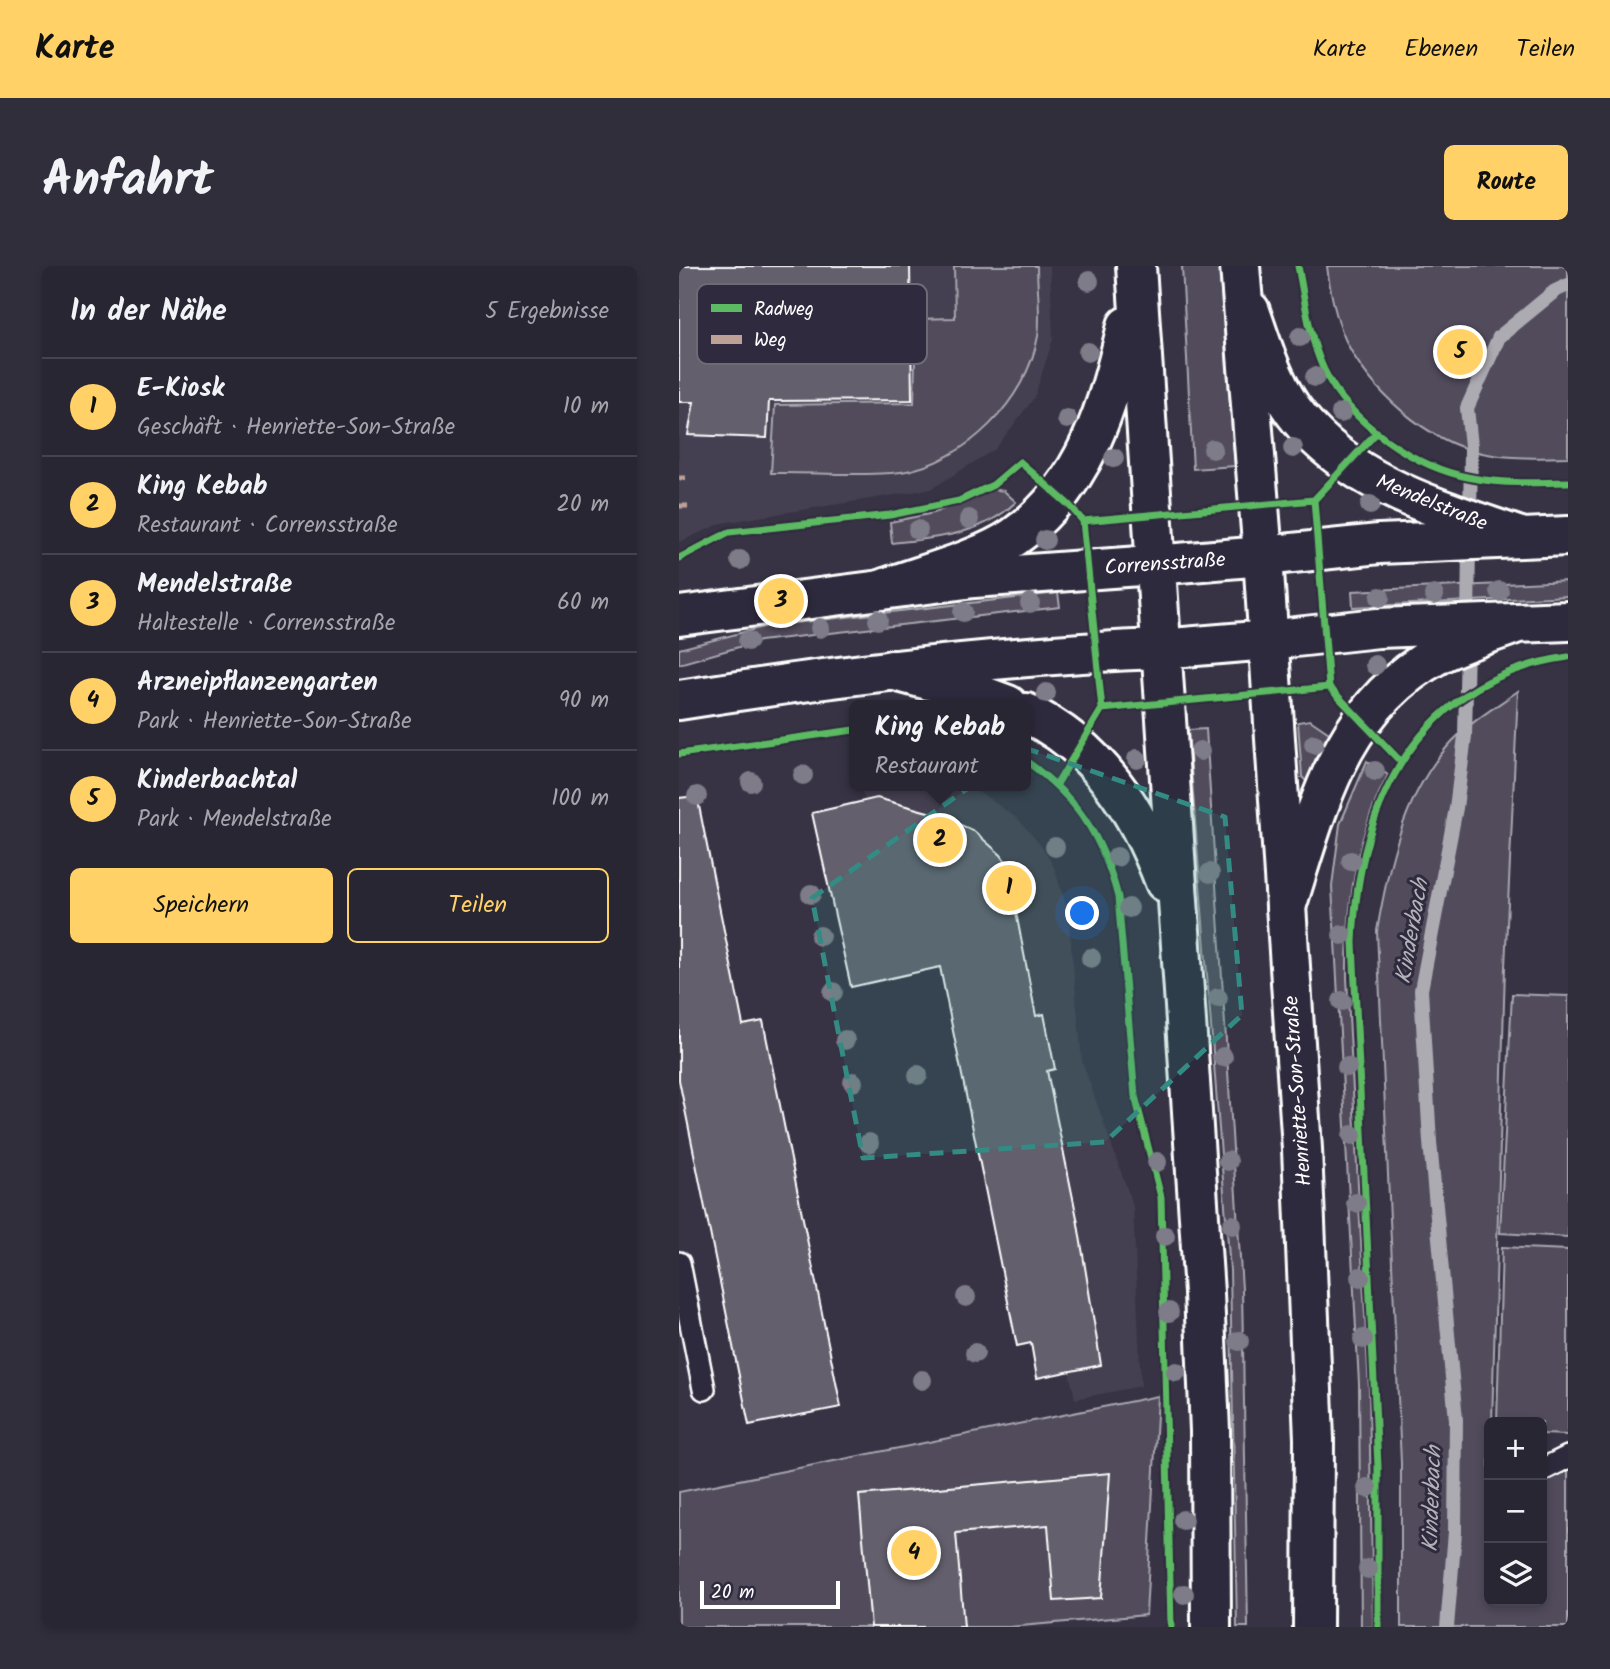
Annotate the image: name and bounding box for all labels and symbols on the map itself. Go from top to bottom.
legend [697,284,927,364]
text: Radweg [754,295,814,325]
text: Weg [754,326,786,356]
pin: 5 [1437,326,1483,378]
street label: Mendelstraße [1371,466,1493,541]
street label: Corrensstraße [1103,544,1227,585]
pin: 3 [758,575,804,627]
pin: 2 [917,814,963,866]
pin: 1 [986,862,1032,914]
water label: Kinderbach [1386,874,1440,987]
your location [1065,896,1099,930]
street label: Henriette-Son-Straße [1275,994,1322,1187]
water label: Kinderbach [1413,1444,1453,1553]
pin: 4 [891,1527,937,1579]
scale bar [700,1578,840,1610]

